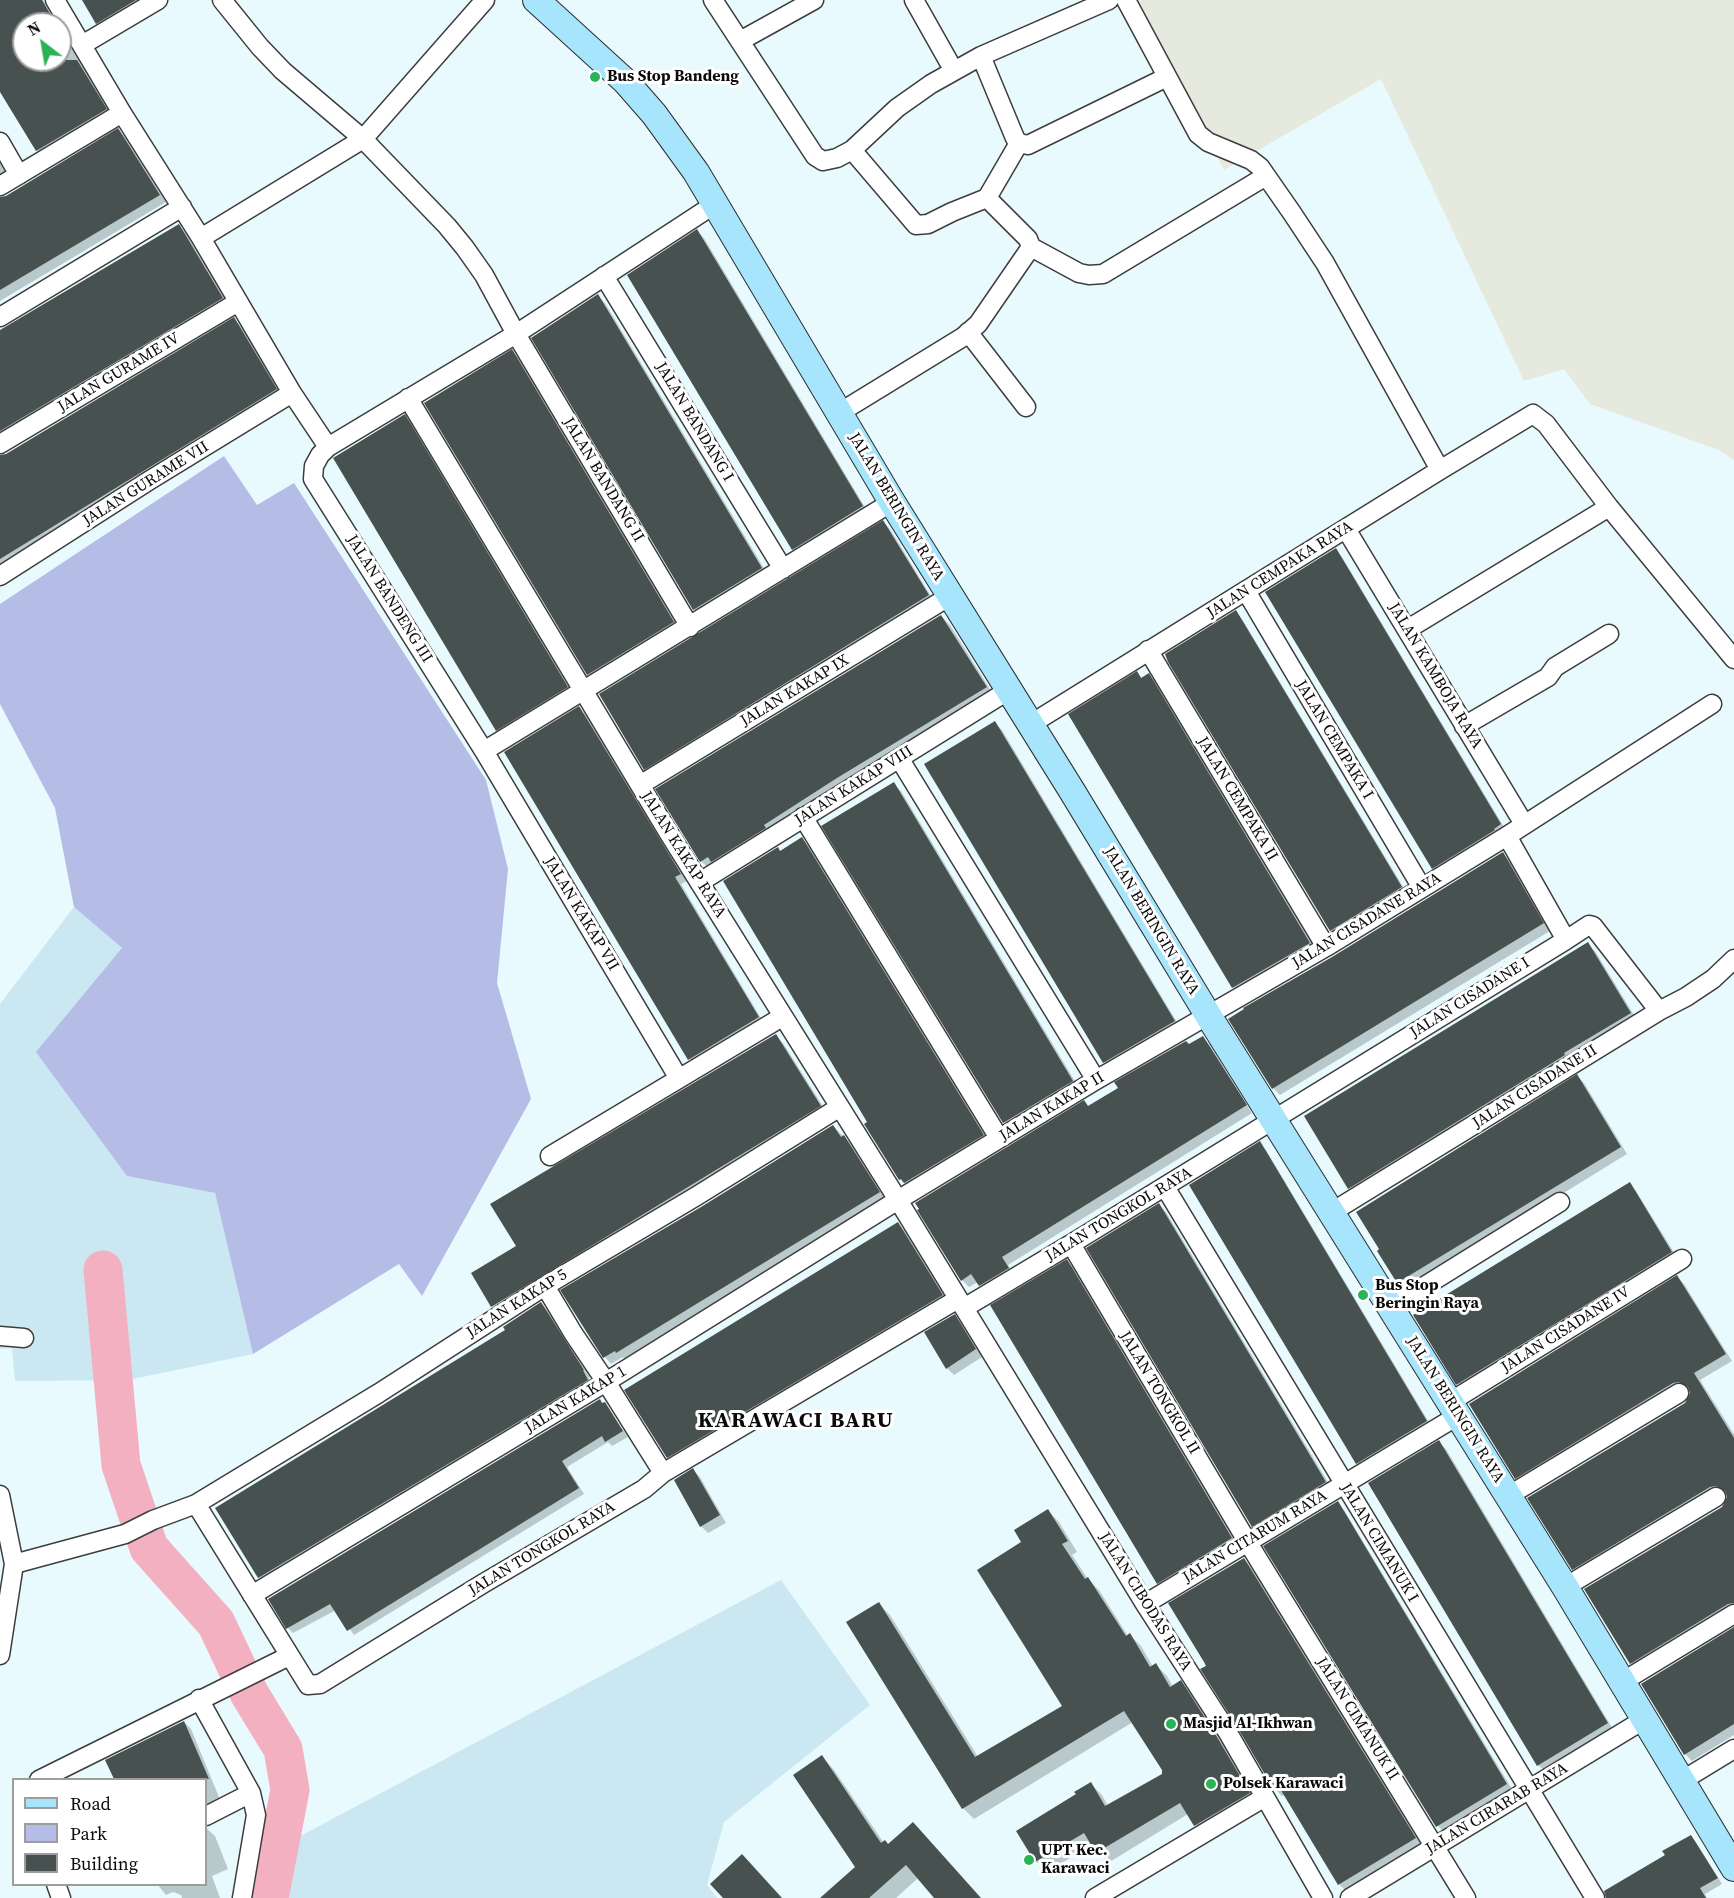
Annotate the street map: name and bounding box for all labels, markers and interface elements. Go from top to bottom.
north arrow [12,12,72,72]
text: N [23,16,44,41]
place label: Bus Stop Bandeng [607,67,739,87]
marker: Bus Stop Bandeng [588,70,602,84]
street label: JALAN GURAME IV [55,329,183,417]
street label: JALAN BANDANG I [651,359,737,485]
street label: JALAN BANDANG II [558,414,648,546]
street label: JALAN BERINGIN RAYA [844,429,948,585]
street label: JALAN GURAME VII [80,438,212,530]
street label: JALAN CEMPAKA RAYA [1203,517,1357,623]
street label: JALAN BANDENG III [342,531,436,667]
street label: JALAN KAMBOJA RAYA [1384,600,1486,752]
street label: JALAN KAKAP IX [737,651,853,731]
street label: JALAN CEMPAKA I [1291,677,1377,803]
street label: JALAN CEMPAKA II [1192,733,1282,865]
street label: JALAN KAKAP VIII [791,742,917,830]
street label: JALAN KAKAP RAYA [636,788,730,922]
street label: JALAN BERINGIN RAYA [1099,843,1203,999]
street label: JALAN KAKAP VII [539,853,623,975]
street label: JALAN CISADANE RAYA [1289,869,1445,973]
street label: JALAN CISADANE I [1407,953,1533,1043]
street label: JALAN CISADANE II [1469,1041,1601,1133]
street label: JALAN KAKAP II [996,1068,1108,1146]
street label: JALAN TONGKOL RAYA [1042,1164,1196,1266]
street label: JALAN KAKAP 5 [463,1265,571,1343]
place label: Bus Stop Beringin Raya [1375,1276,1479,1314]
street label: JALAN CISADANE IV [1498,1283,1634,1377]
marker: Bus Stop Beringin Raya [1356,1288,1370,1302]
street label: JALAN TONGKOL II [1115,1328,1203,1458]
street label: JALAN BERINGIN RAYA [1402,1333,1508,1487]
street label: JALAN KAKAP 1 [522,1362,630,1438]
district label: KARAWACI BARU [698,1408,894,1434]
street label: JALAN CIMANUK I [1336,1480,1422,1606]
street label: JALAN CITARUM RAYA [1179,1486,1331,1588]
street label: JALAN TONGKOL RAYA [465,1498,619,1600]
street label: JALAN CIBODAS RAYA [1094,1529,1196,1675]
street label: JALAN CIMANUK II [1311,1654,1403,1784]
place label: Masjid Al-Ikhwan [1183,1714,1313,1734]
marker: Masjid Al-Ikhwan [1164,1717,1178,1731]
street label: JALAN CIRARAB RAYA [1423,1759,1571,1859]
place label: Polsek Karawaci [1223,1774,1344,1794]
marker: Polsek Karawaci [1204,1777,1218,1791]
legend [12,1778,207,1886]
text: Road [70,1791,111,1816]
text: Park [70,1821,107,1846]
place label: UPT Kec. Karawaci [1041,1841,1110,1879]
text: Building [70,1851,138,1876]
marker: UPT Kec. Karawaci [1022,1853,1036,1867]

